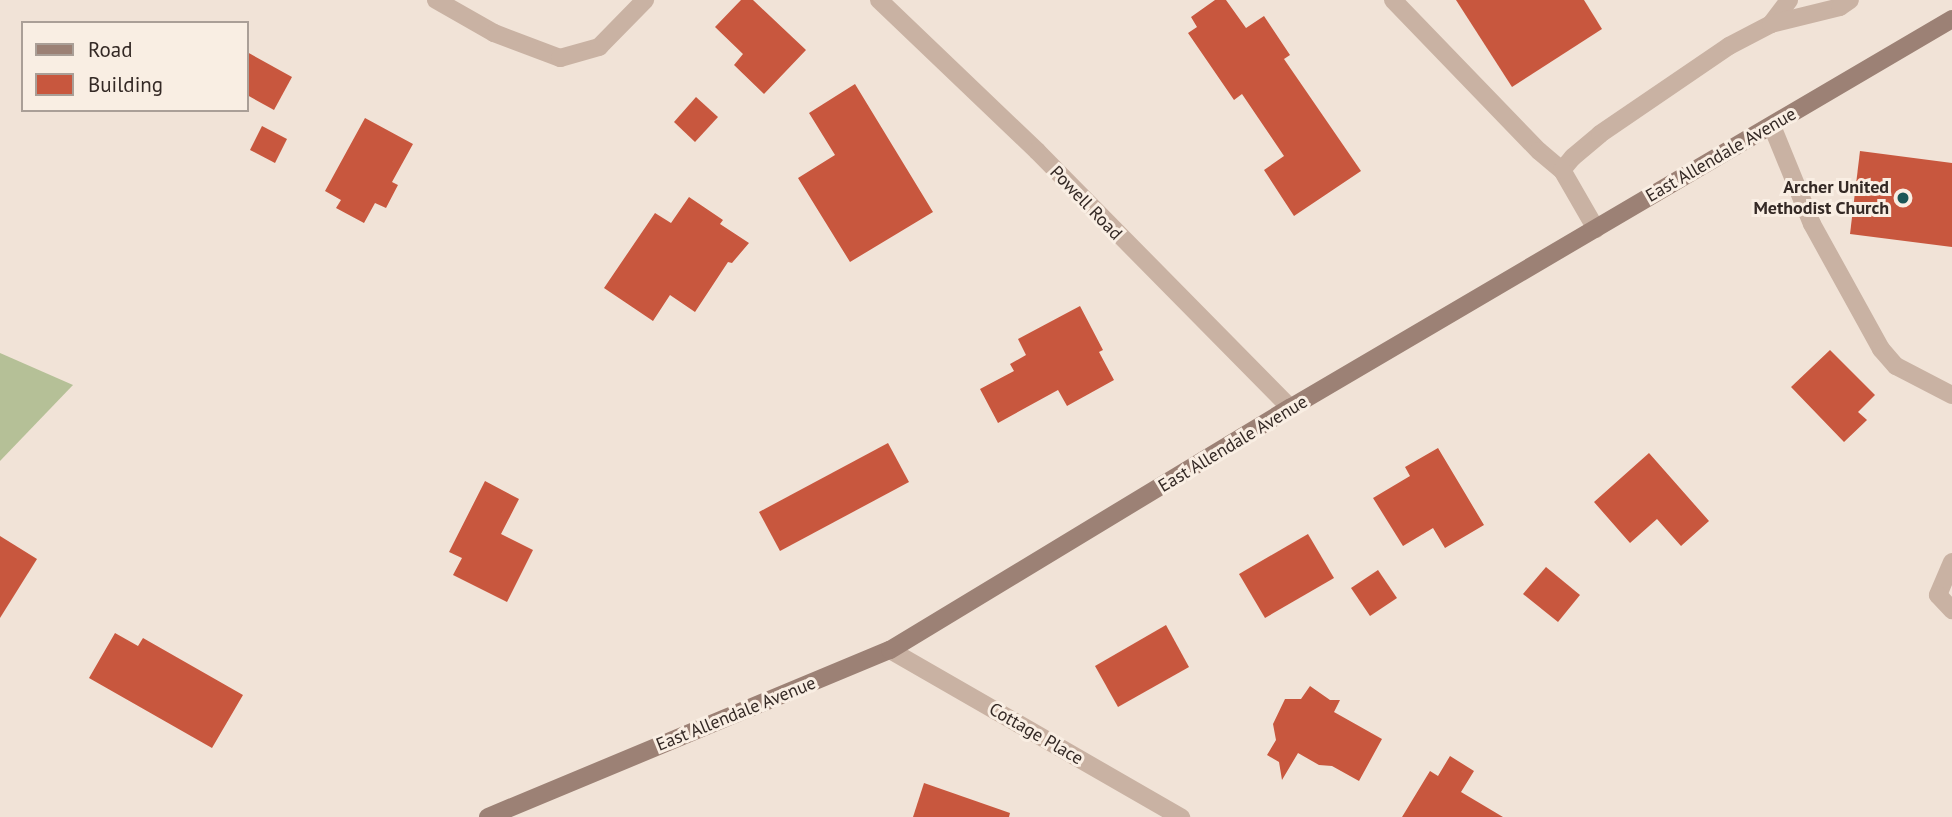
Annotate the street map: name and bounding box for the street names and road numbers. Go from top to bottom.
street label: East Allendale Avenue [1642,103,1800,207]
street label: Powell Road [1045,162,1127,244]
street label: East Allendale Avenue [1154,391,1312,497]
street label: East Allendale Avenue [653,672,819,756]
street label: Cottage Place [985,698,1087,770]

